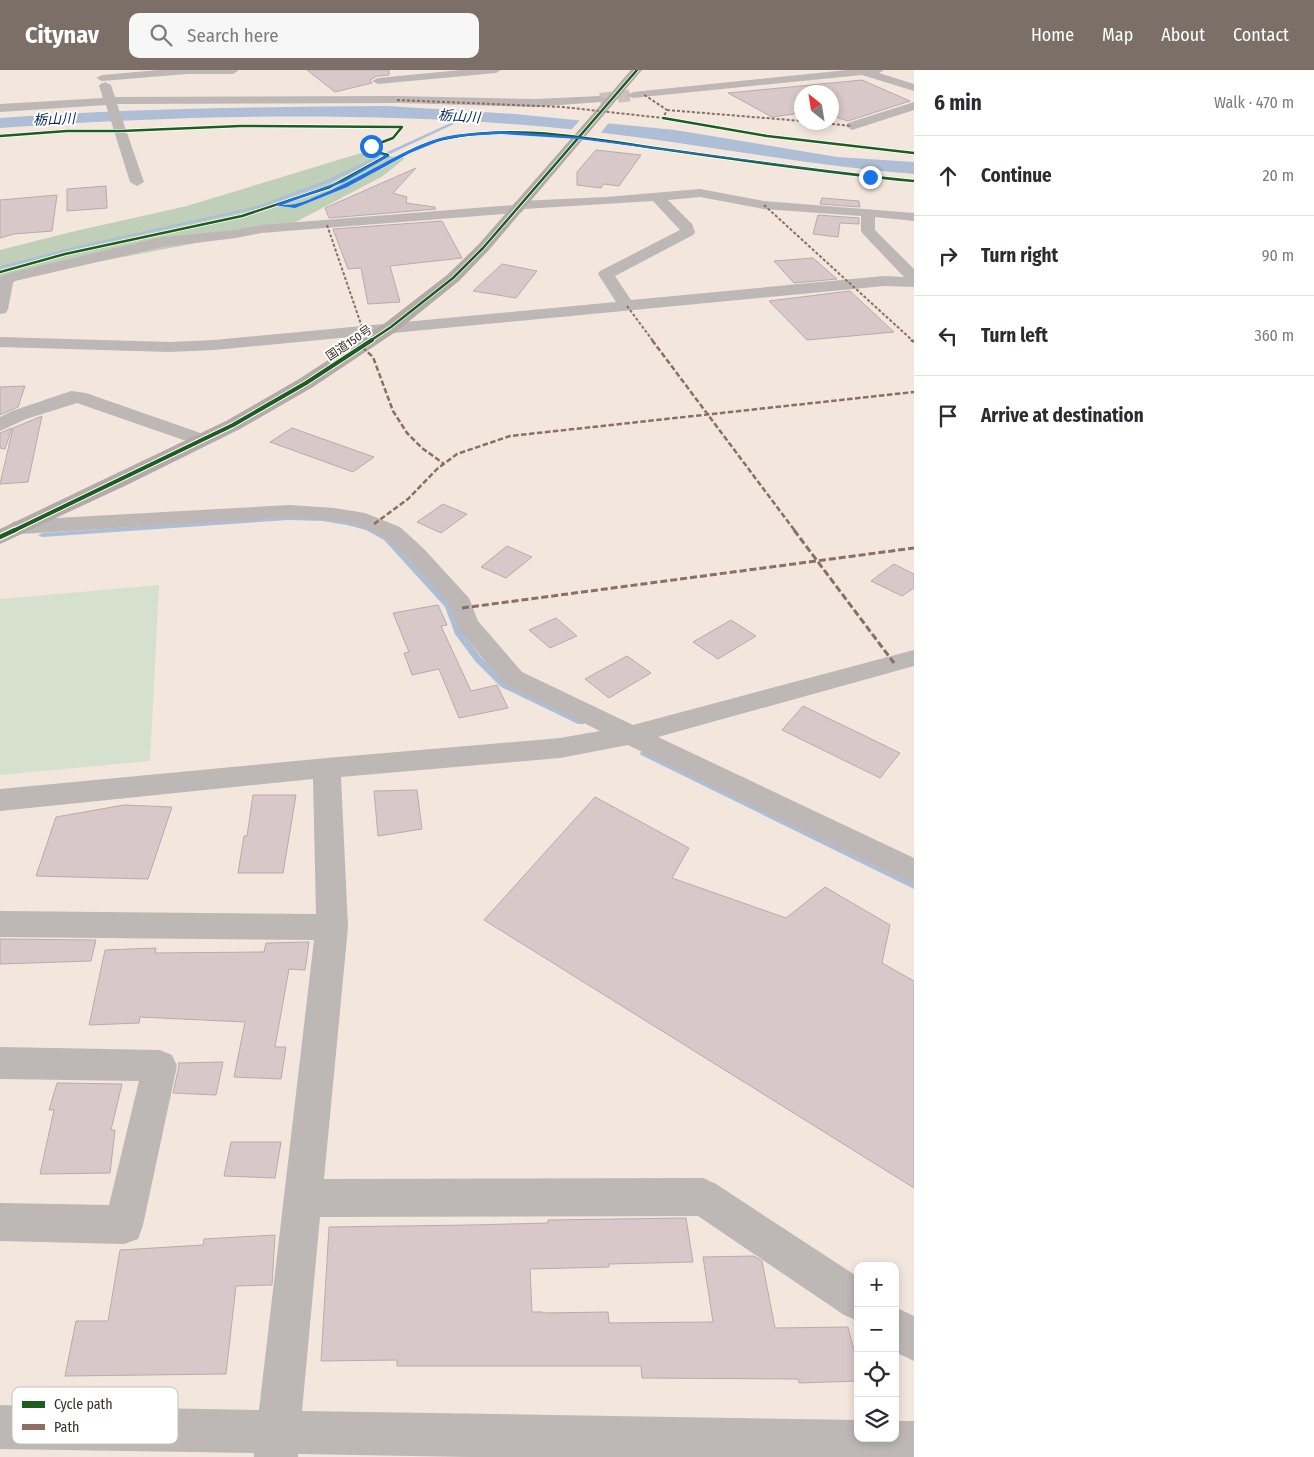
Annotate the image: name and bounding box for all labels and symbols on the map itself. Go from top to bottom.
north arrow [794,85,839,130]
water label: 栃山川 [437,107,483,127]
water label: 栃山川 [33,110,77,129]
route start [360,135,383,158]
route end [859,166,882,189]
street label: 国道150号 [323,323,375,363]
legend [12,1387,178,1444]
text: Cycle path [54,1396,113,1413]
text: Path [54,1419,79,1436]

